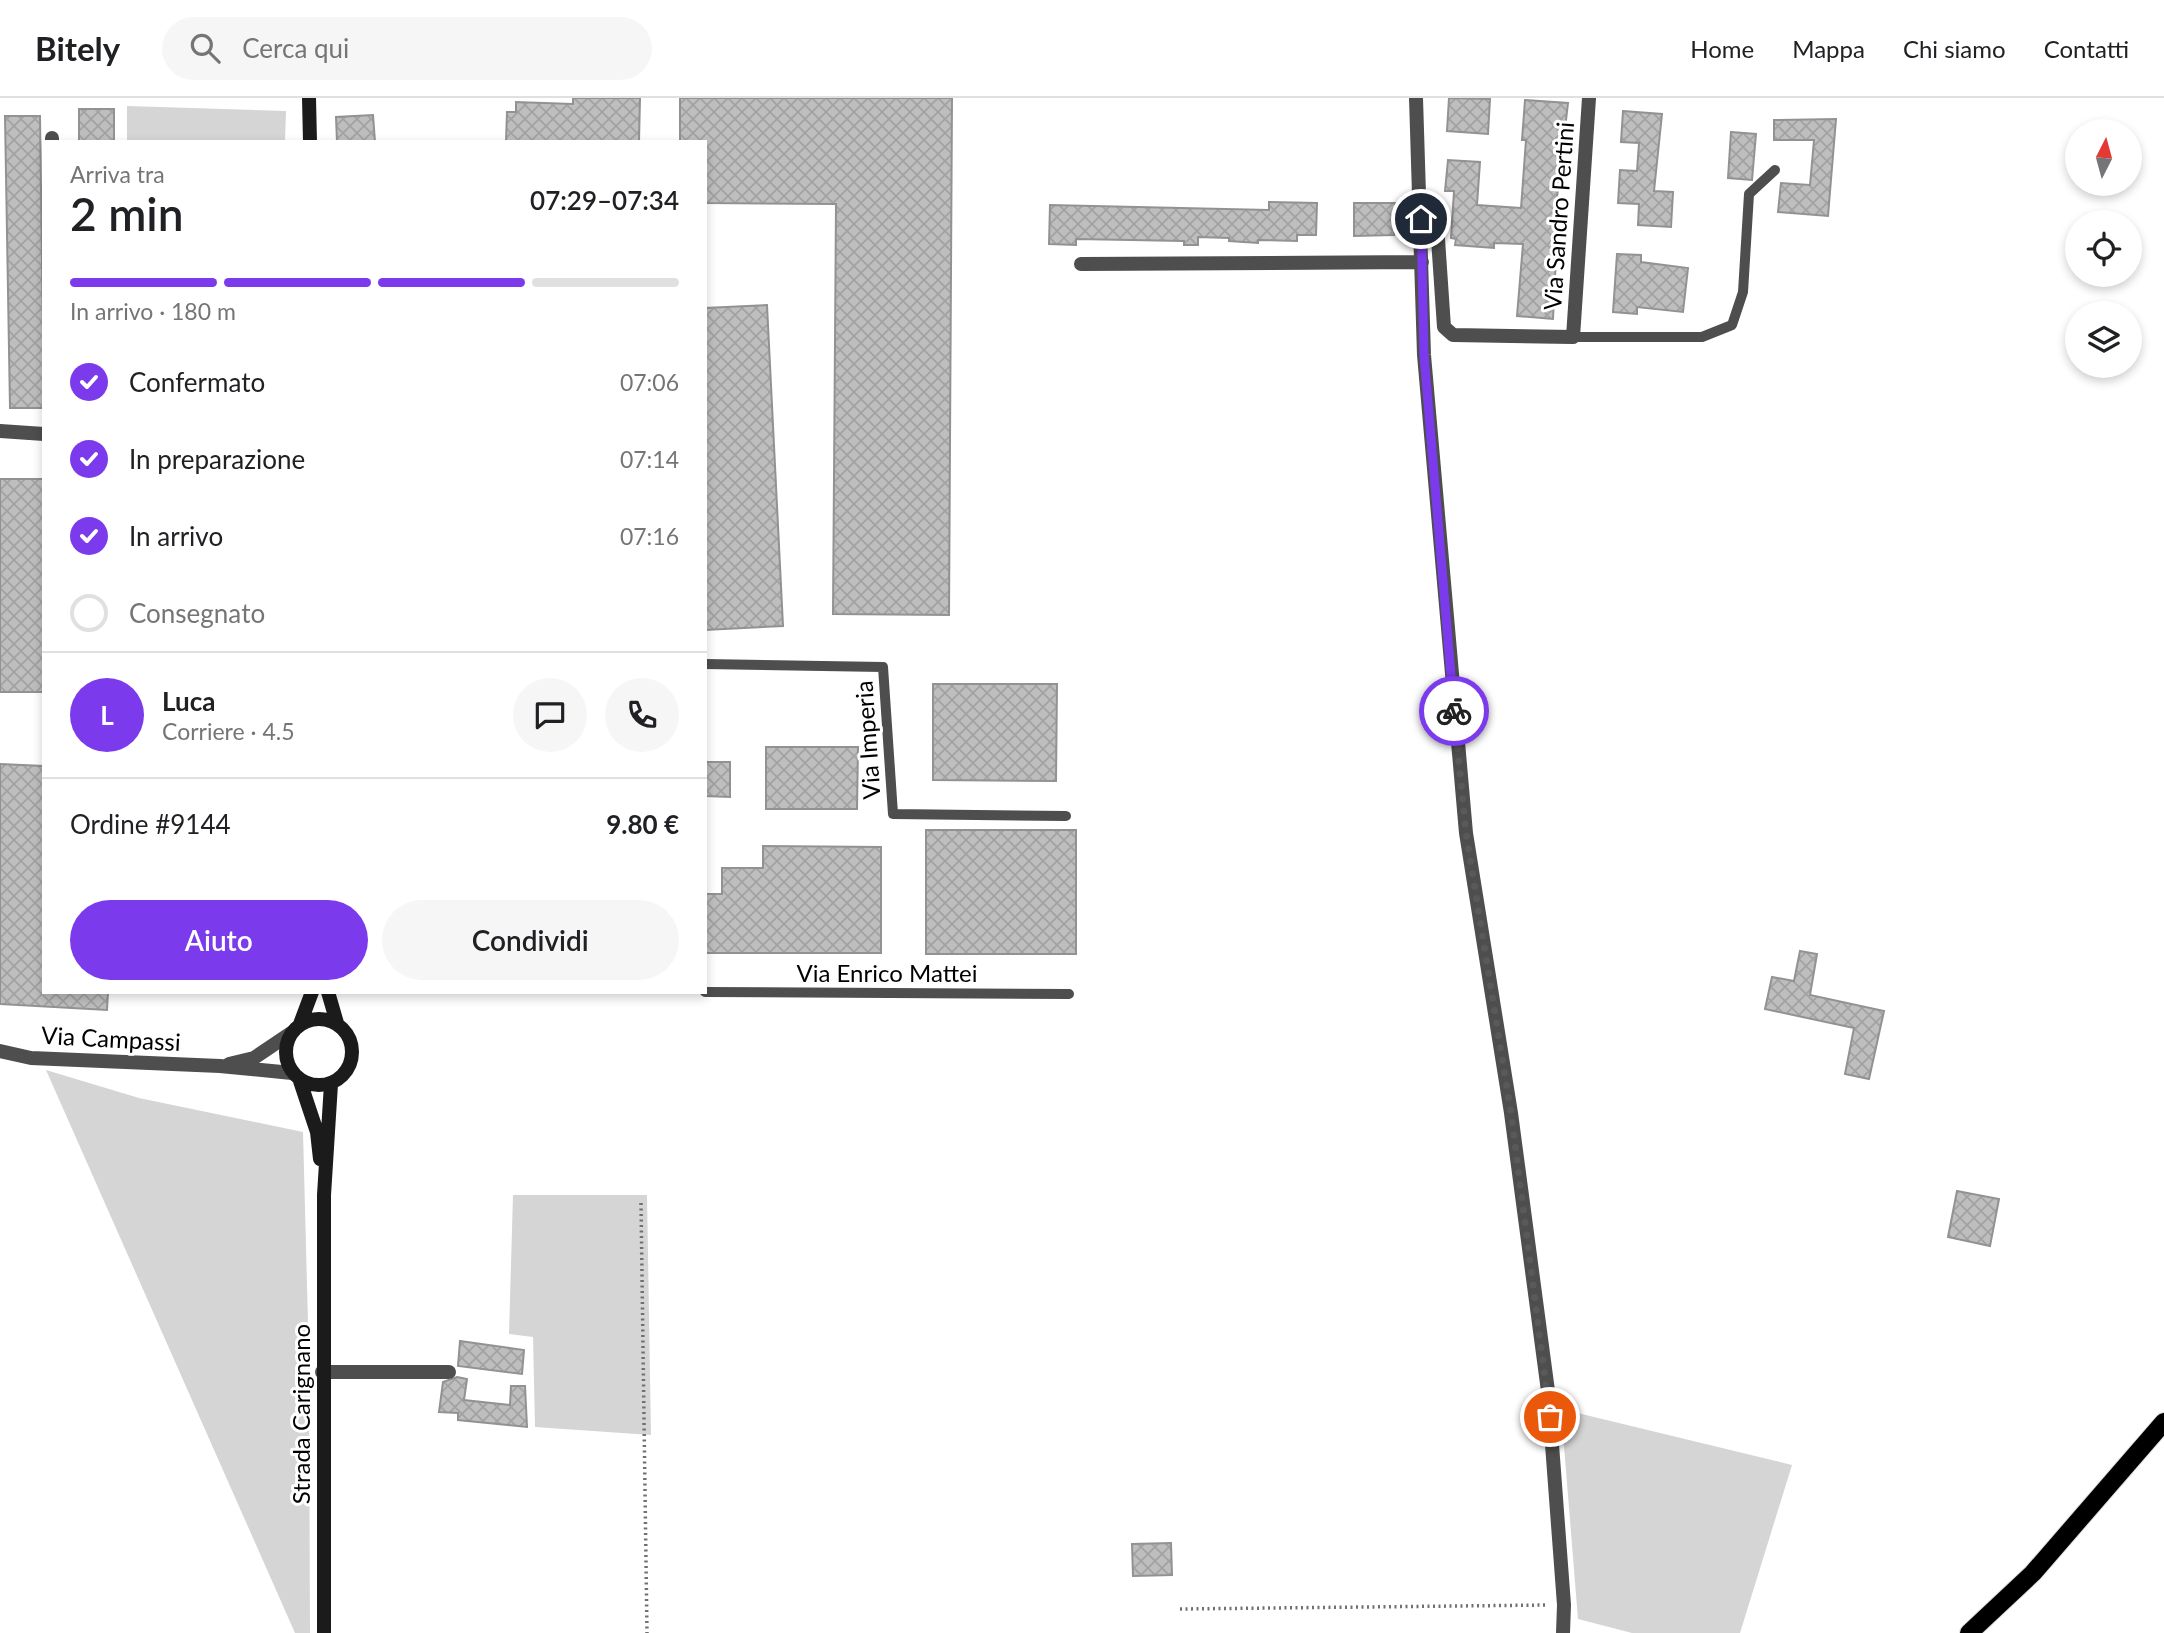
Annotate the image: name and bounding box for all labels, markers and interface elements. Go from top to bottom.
search box [162,17,652,80]
text: Bitely [35,28,120,68]
icon: search [186,29,224,67]
text: Cerca qui [242,32,349,64]
text: Home [1690,34,1754,63]
text: Mappa [1792,34,1865,63]
text: Chi siamo [1903,34,2006,63]
text: Contatti [2044,34,2129,63]
north arrow [2065,119,2142,196]
map controls [2065,119,2142,378]
street label: Via Sandro Pertini [1537,121,1579,311]
text: Arriva tra [70,160,165,188]
text: 07:29–07:34 [530,184,679,216]
text: 2 min [70,186,184,241]
pin [1391,189,1451,249]
icon: home [1402,200,1440,238]
button: locate [2065,210,2142,287]
text: In arrivo · 180 m [70,297,236,325]
button: layers [2065,301,2142,378]
icon: check [70,363,108,401]
text: Confermato [129,366,265,398]
text: 07:06 [620,368,679,396]
icon: check [70,440,108,478]
text: In preparazione [129,443,305,475]
text: 07:14 [620,445,679,473]
icon: check [70,517,108,555]
text: In arrivo [129,520,223,552]
text: 07:16 [620,522,679,550]
text: Consegnato [129,597,265,629]
courier [1419,676,1489,746]
button: chat [513,678,587,752]
button: phone [605,678,679,752]
street label: Via Imperia [848,680,886,800]
text: Luca [162,685,215,717]
icon: bike [1435,692,1473,730]
text: L [100,699,114,731]
text: Corriere · 4.5 [162,717,295,745]
text: Ordine #9144 [70,808,231,840]
text: 9.80 € [606,808,679,840]
button: Aiuto [70,900,368,980]
button: Condividi [382,900,679,980]
street label: Via Enrico Mattei [797,958,977,987]
street label: Via Campassi [40,1020,182,1056]
street label: Strada Carignano [286,1324,315,1504]
pin [1520,1387,1580,1447]
icon: bag [1531,1398,1569,1436]

